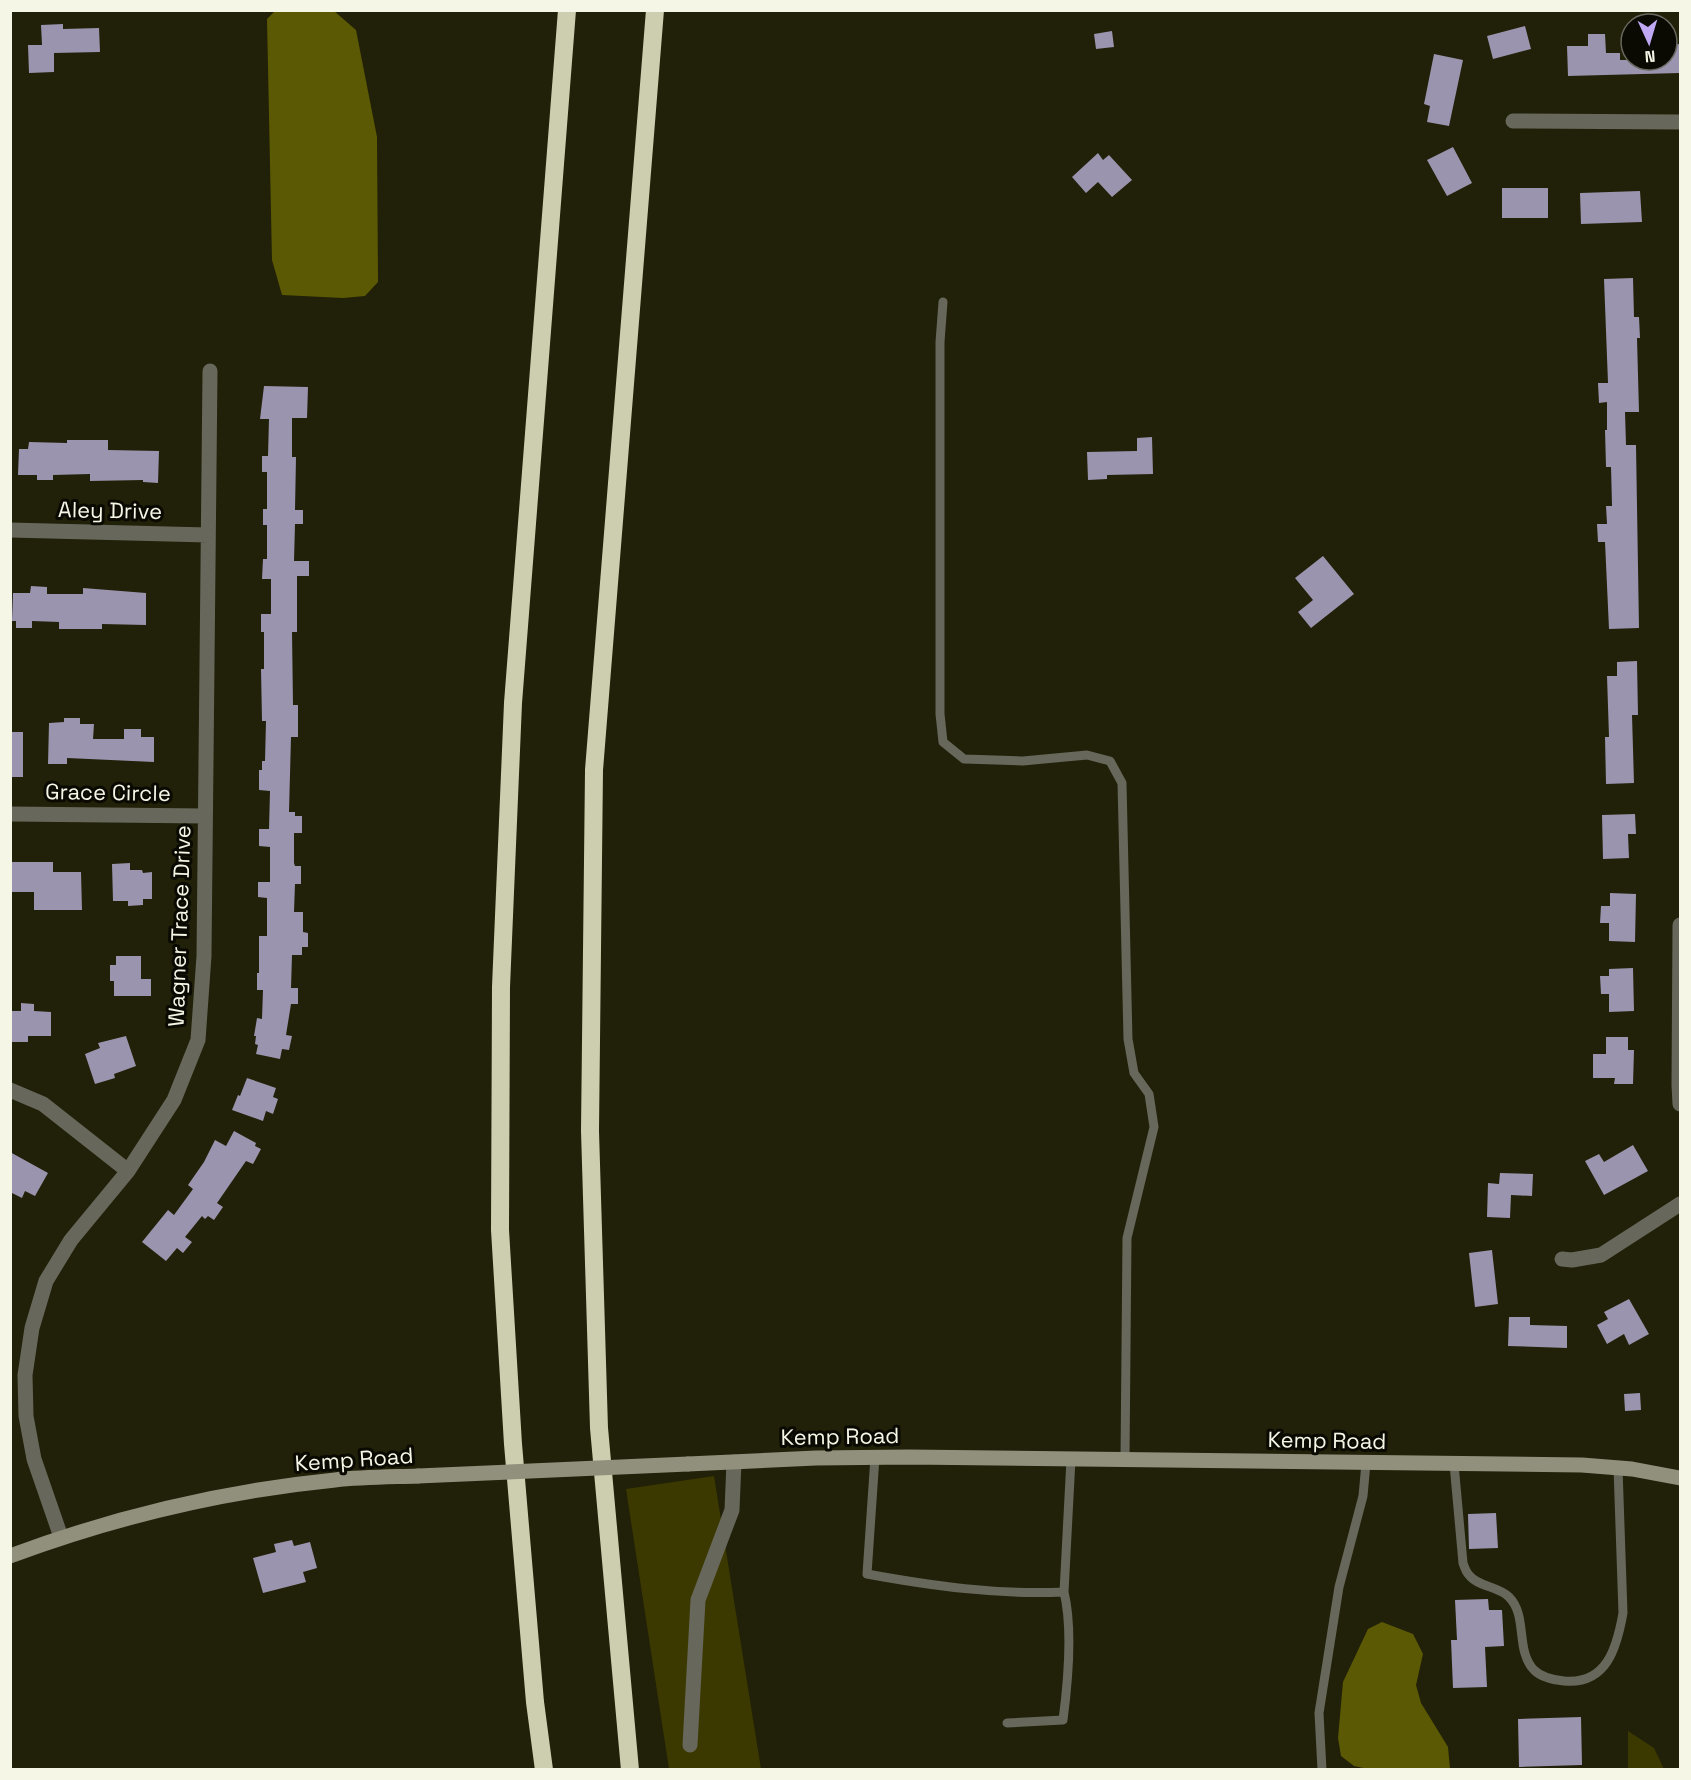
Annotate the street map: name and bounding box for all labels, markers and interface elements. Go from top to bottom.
north arrow [1619,12,1679,72]
text: N [1644,46,1656,67]
street label: Aley Drive [58,495,162,525]
street label: Grace Circle [45,777,171,807]
street label: Wagner Trace Drive [161,825,197,1027]
street label: Kemp Road [780,1421,900,1451]
street label: Kemp Road [1267,1425,1387,1455]
street label: Kemp Road [294,1441,414,1477]

